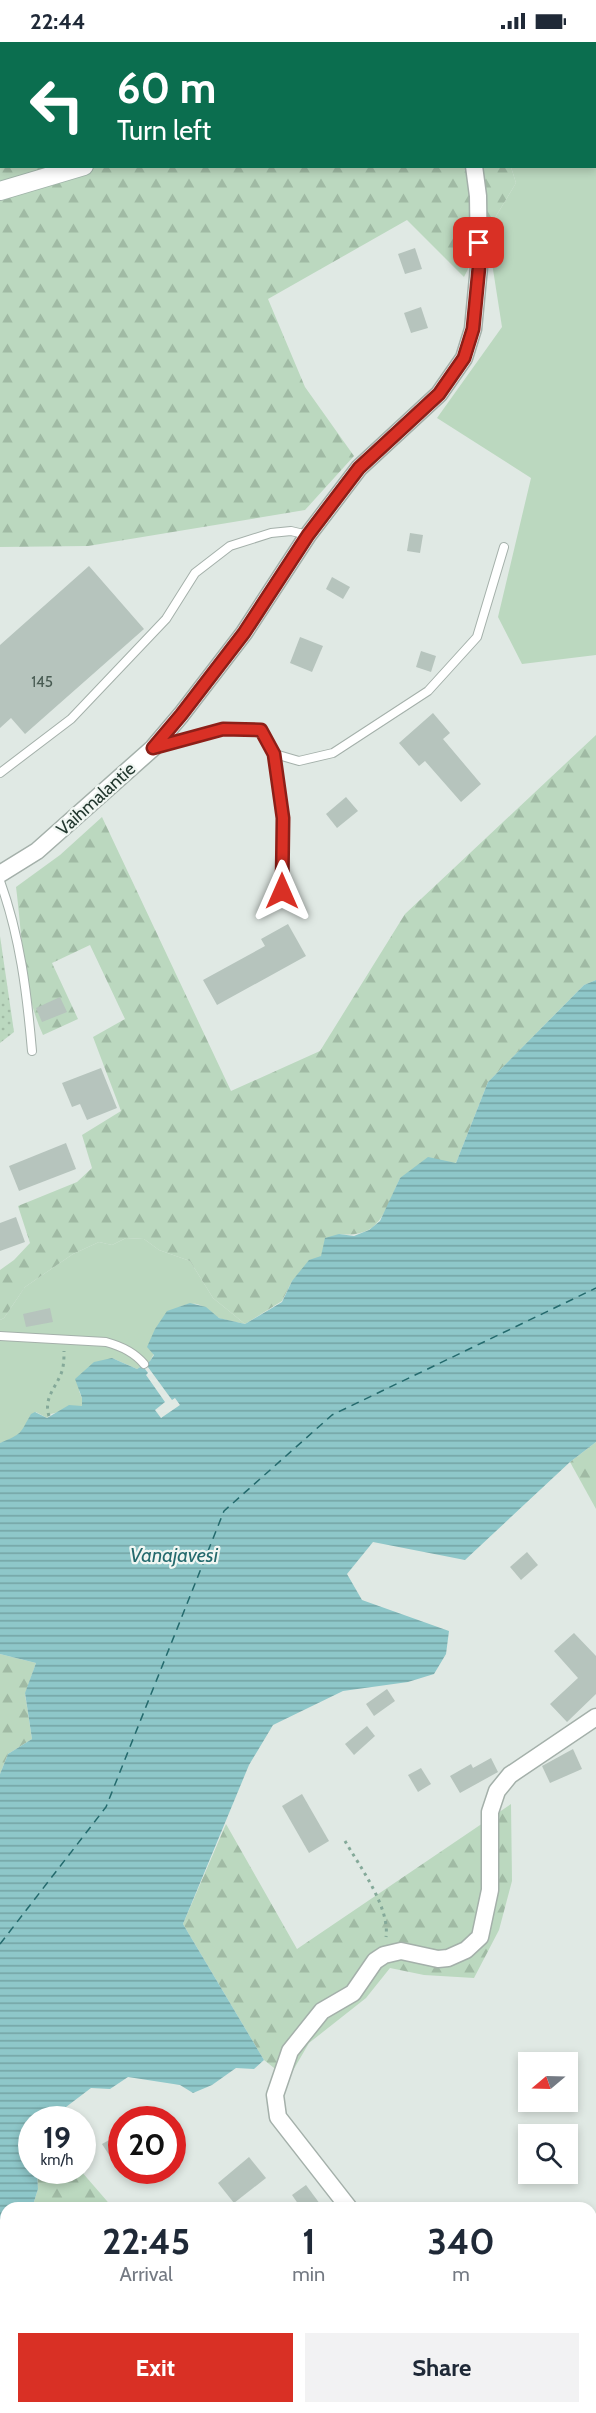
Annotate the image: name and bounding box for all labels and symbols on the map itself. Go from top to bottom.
pin [453,217,504,268]
house number: 145 [31,673,53,691]
street label: Vaihmalantie [52,758,140,840]
position arrow [250,859,314,923]
water label: Vanajavesi [130,1543,219,1567]
north arrow [518,2052,578,2112]
speed limit sign: 20 [108,2106,186,2184]

